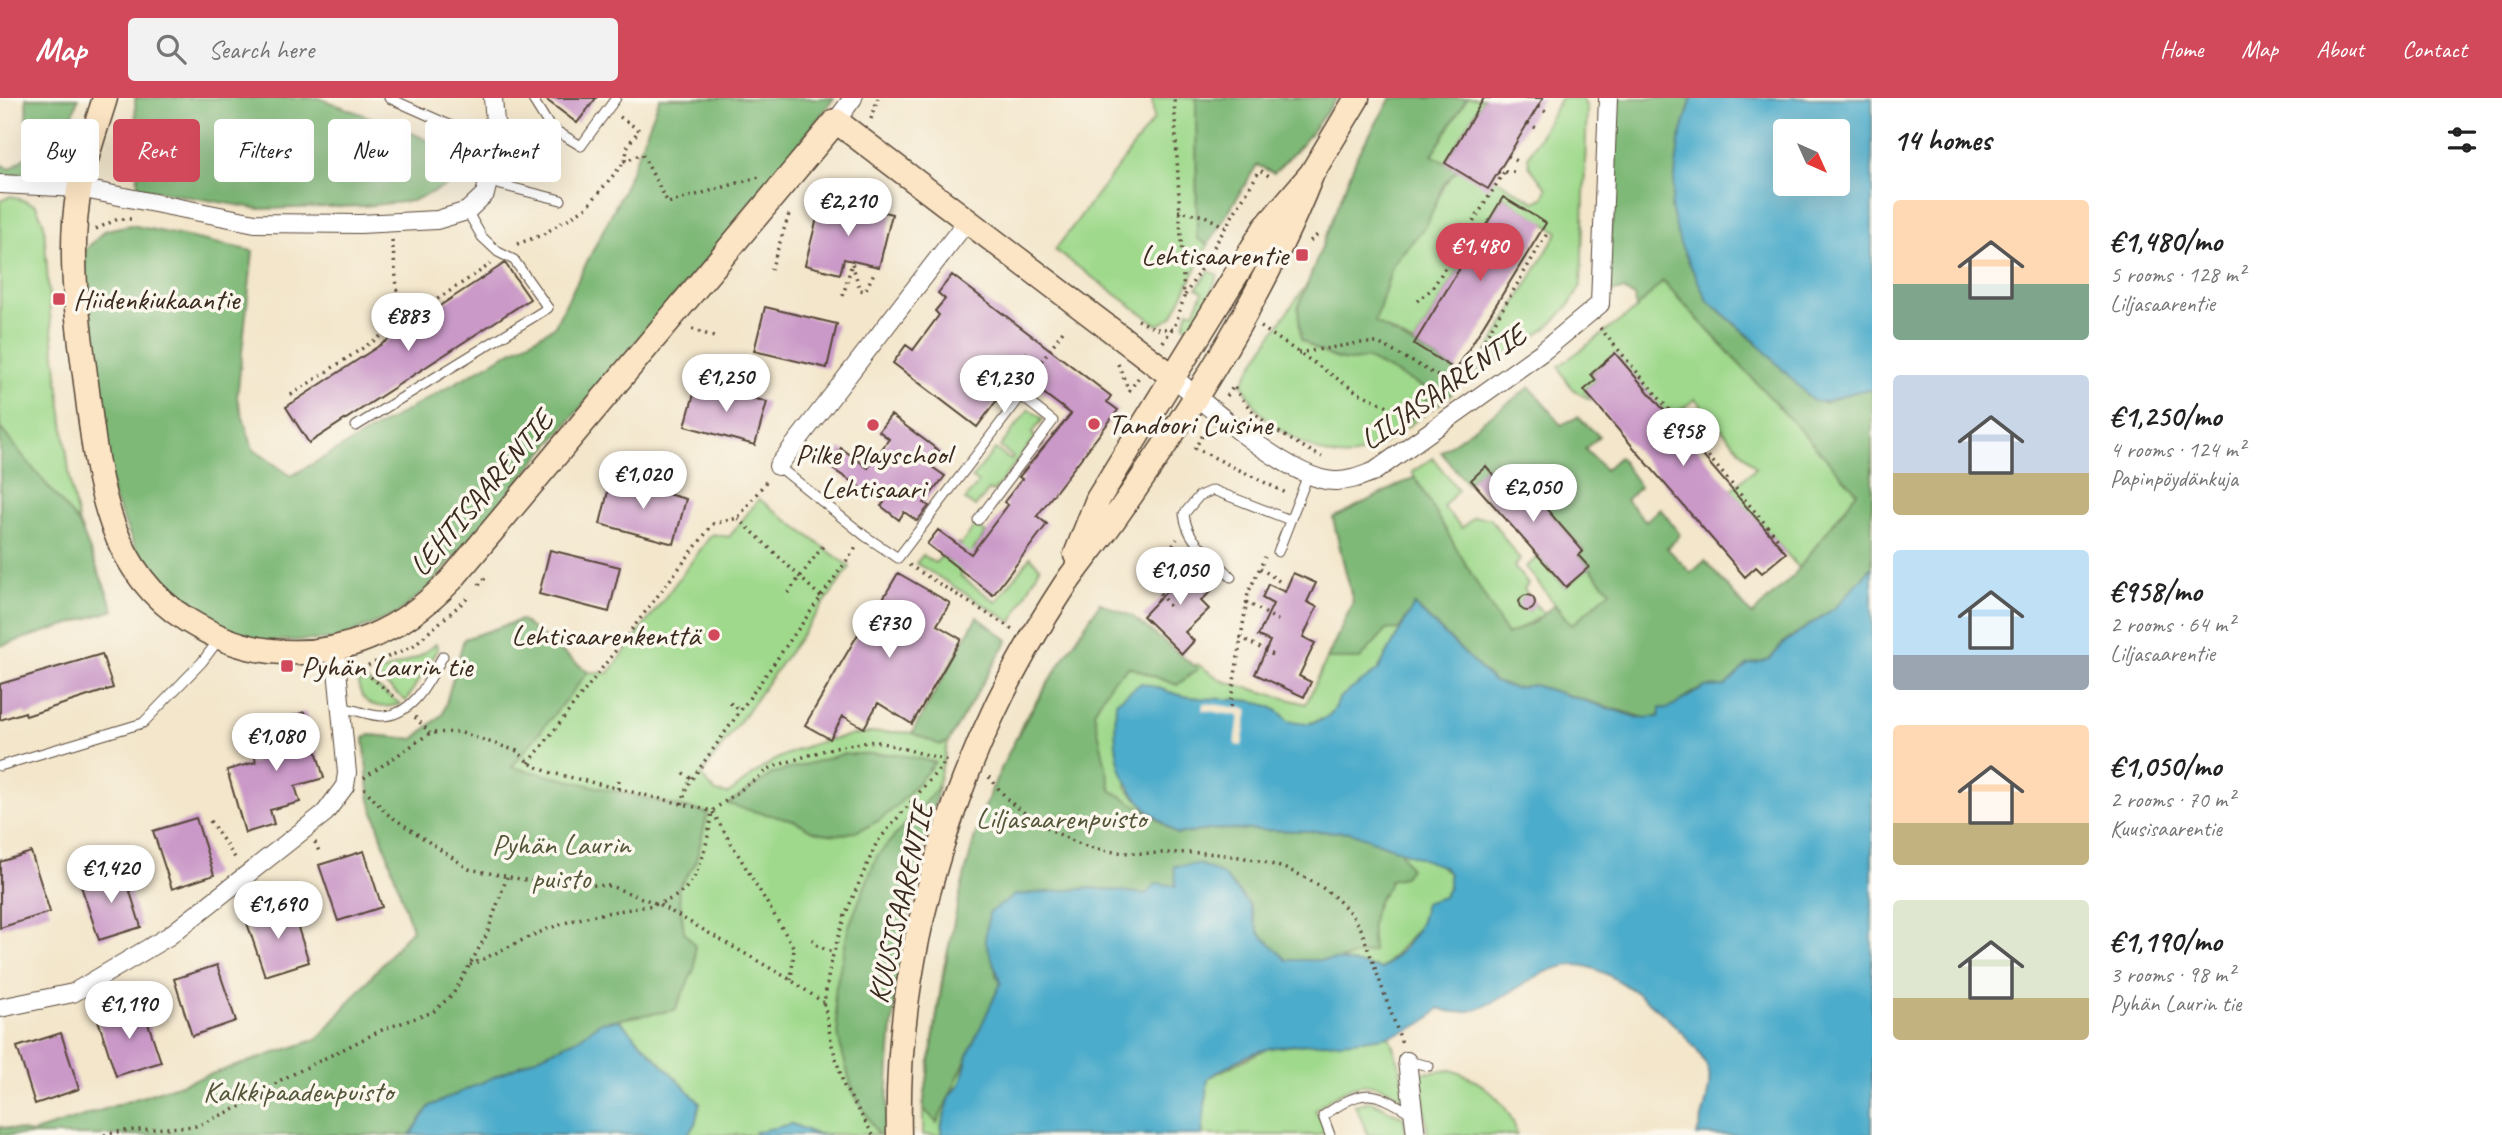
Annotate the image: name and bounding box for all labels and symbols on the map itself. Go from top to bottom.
north arrow [1773,119,1850,196]
pin: €2,210 [791,178,905,238]
pin: €1,480 [1423,223,1537,283]
place label: Lehtisaarentie [1141,236,1290,274]
marker: Lehtisaarentie [1294,247,1310,263]
place label: Hiidenkiukaantie [73,280,242,318]
marker: Hiidenkiukaantie [51,291,67,307]
pin: €883 [367,294,449,353]
street label: LILJASAARENTIE [1353,313,1537,458]
pin: €1,250 [669,354,783,414]
pin: €1,230 [947,356,1061,415]
street label: LEHTISAARENTIE [401,399,564,584]
place label: Tandoori Cuisine [1108,405,1274,443]
pin: €958 [1642,408,1724,468]
marker: Tandoori Cuisine [1086,416,1102,432]
marker: Pilke Playschool Lehtisaari [865,417,881,433]
place label: Pilke Playschool Lehtisaari [795,435,956,507]
pin: €1,020 [586,452,700,511]
pin: €2,050 [1476,464,1590,524]
pin: €1,050 [1123,547,1237,607]
pin: €730 [848,601,930,660]
place label: Lehtisaarenkenttä [511,616,702,654]
marker: Lehtisaarenkenttä [706,627,722,643]
place label: Pyhän Laurin tie [301,647,474,685]
marker: Pyhän Laurin tie [279,658,295,674]
pin: €1,080 [219,714,333,773]
street label: KUUSISAARENTIE [858,796,942,1007]
park label: Liljasaarenpuisto [976,799,1150,837]
park label: Pyhän Laurin puisto [492,825,632,897]
pin: €1,420 [54,846,168,905]
pin: €1,690 [221,882,335,941]
pin: €1,190 [72,982,186,1041]
park label: Kalkkipaadenpuisto [203,1072,396,1110]

